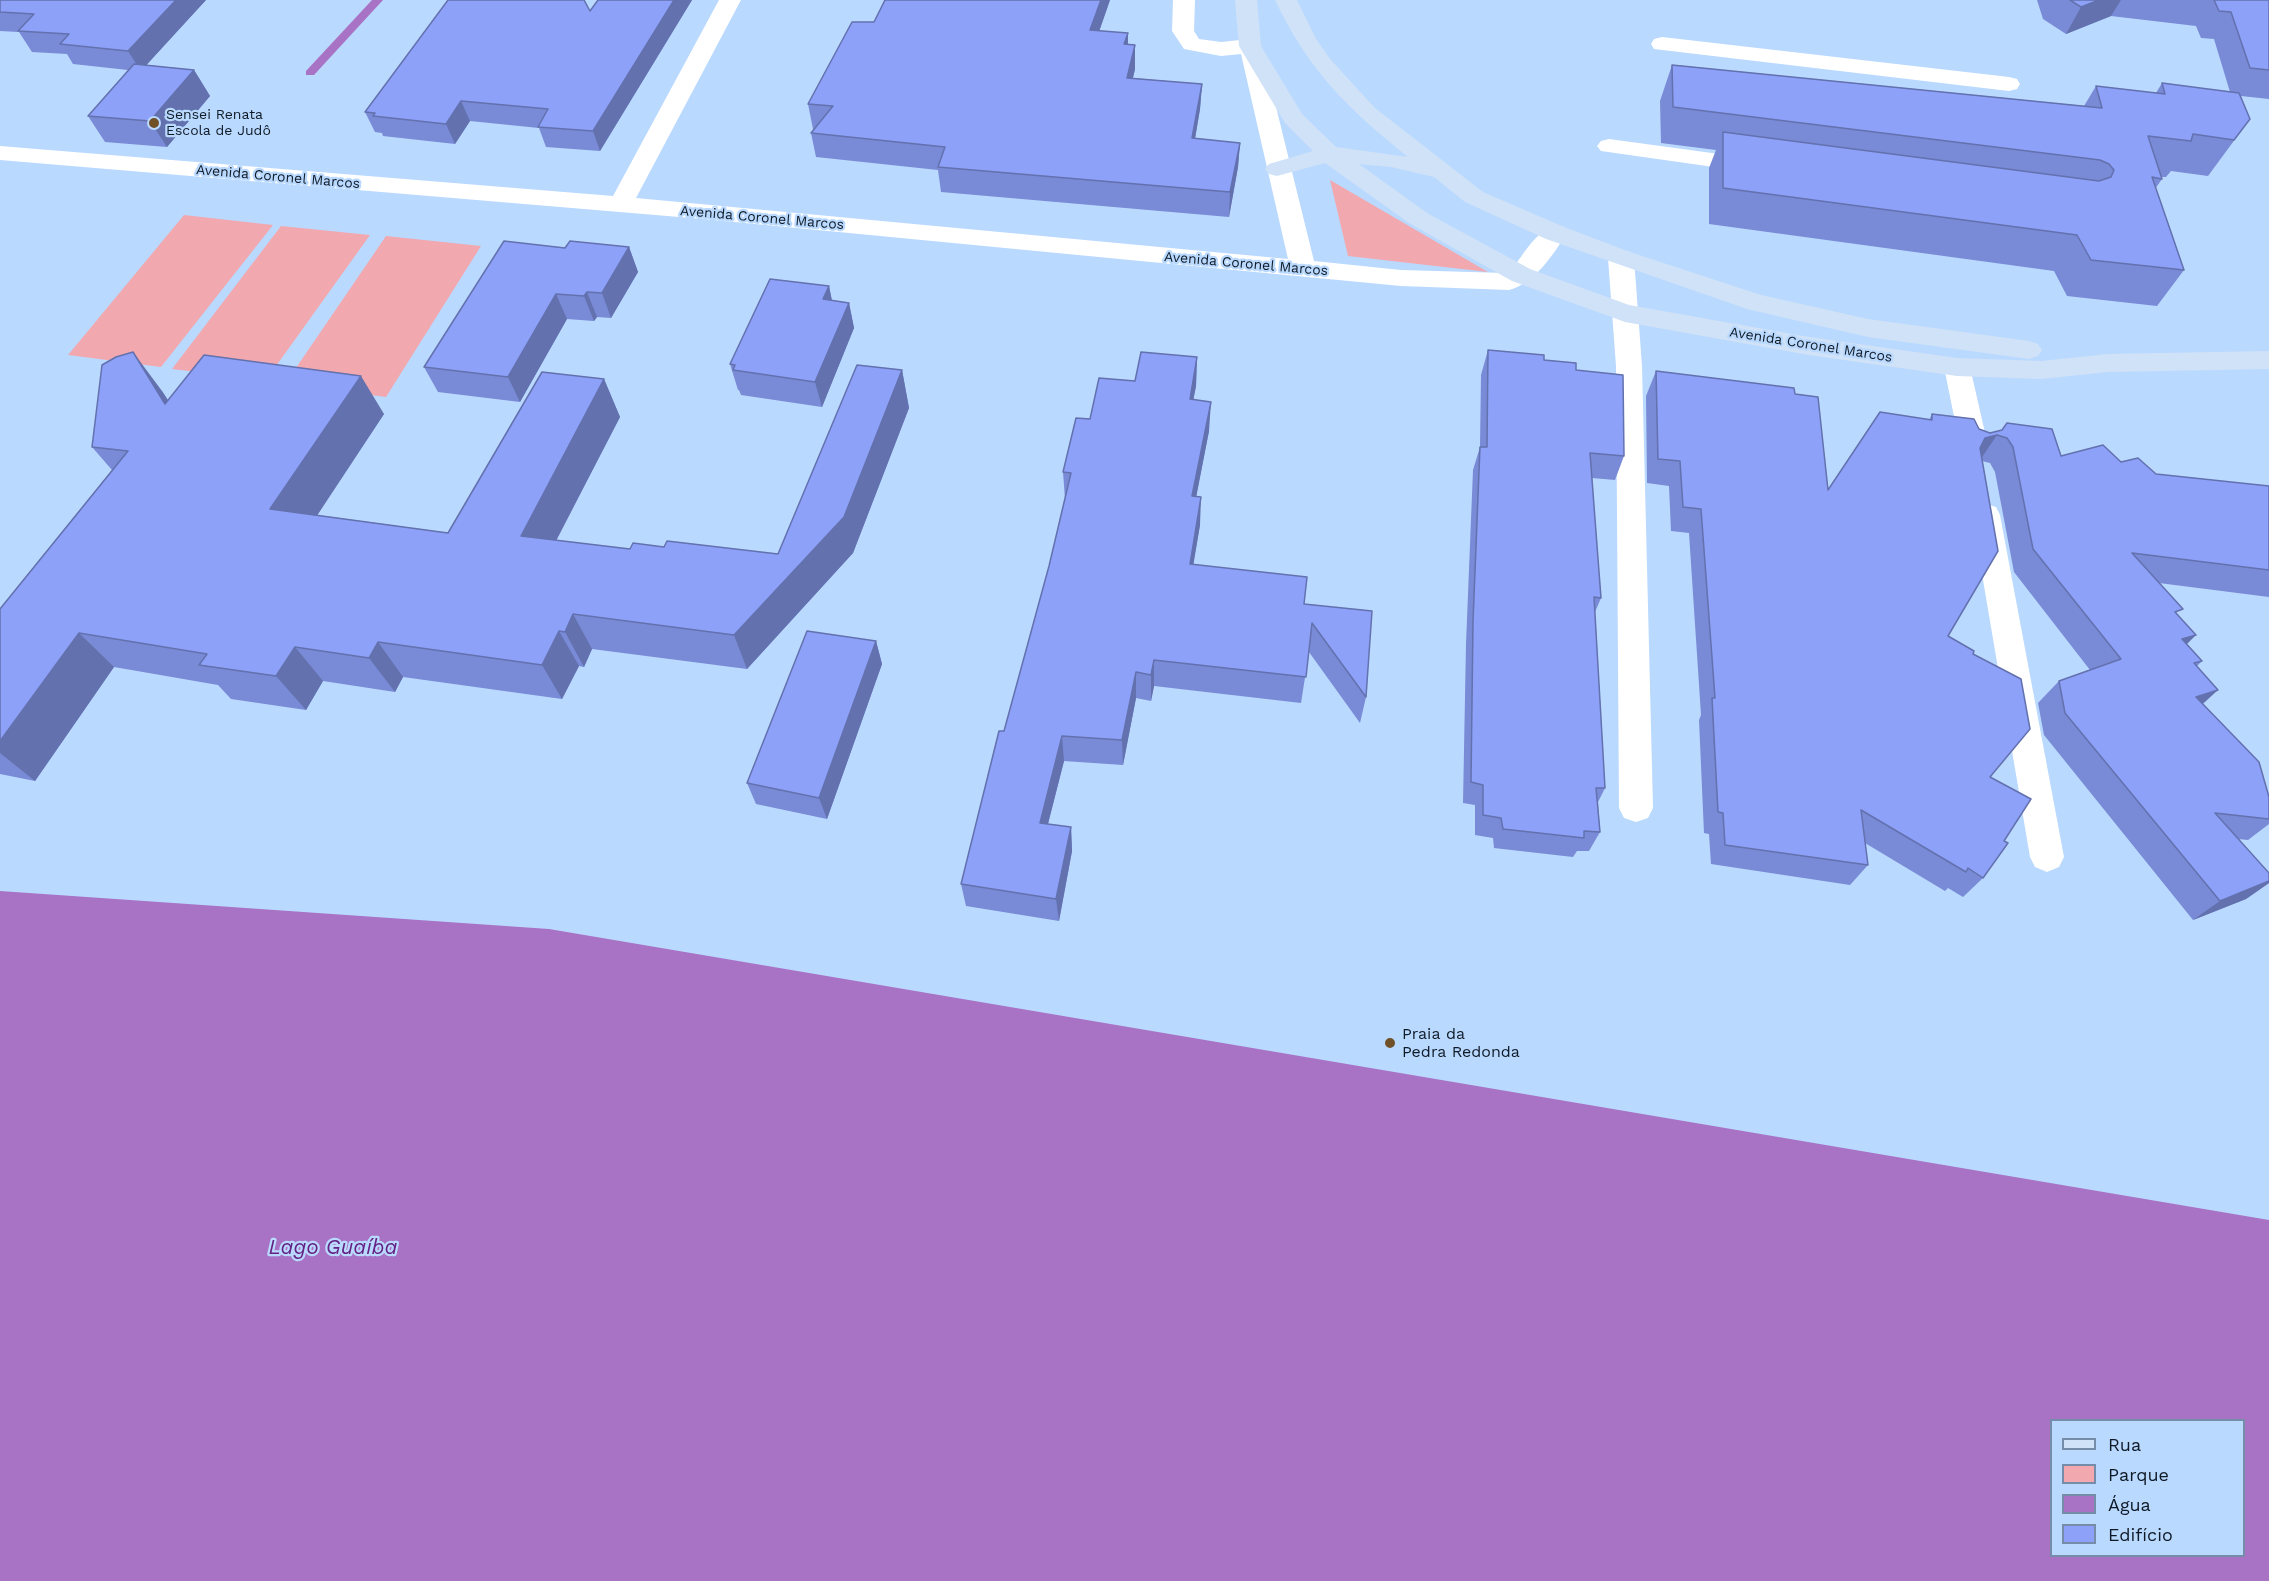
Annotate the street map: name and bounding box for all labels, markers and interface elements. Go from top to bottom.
place label: Sensei Renata Escola de Judô [166,107,271,140]
marker: Sensei Renata Escola de Judô [147,116,161,130]
street label: Avenida Coronel Marcos [195,161,361,193]
street label: Avenida Coronel Marcos [679,202,845,234]
street label: Avenida Coronel Marcos [1163,248,1329,280]
street label: Avenida Coronel Marcos [1728,324,1894,366]
place label: Praia da Pedra Redonda [1402,1024,1520,1062]
marker: Praia da Pedra Redonda [1383,1036,1397,1050]
water label: Lago Guaíba [269,1235,397,1261]
legend [2050,1419,2245,1557]
text: Rua [2108,1434,2141,1455]
text: Parque [2108,1464,2169,1485]
text: Água [2108,1494,2151,1515]
text: Edifício [2108,1524,2173,1545]

